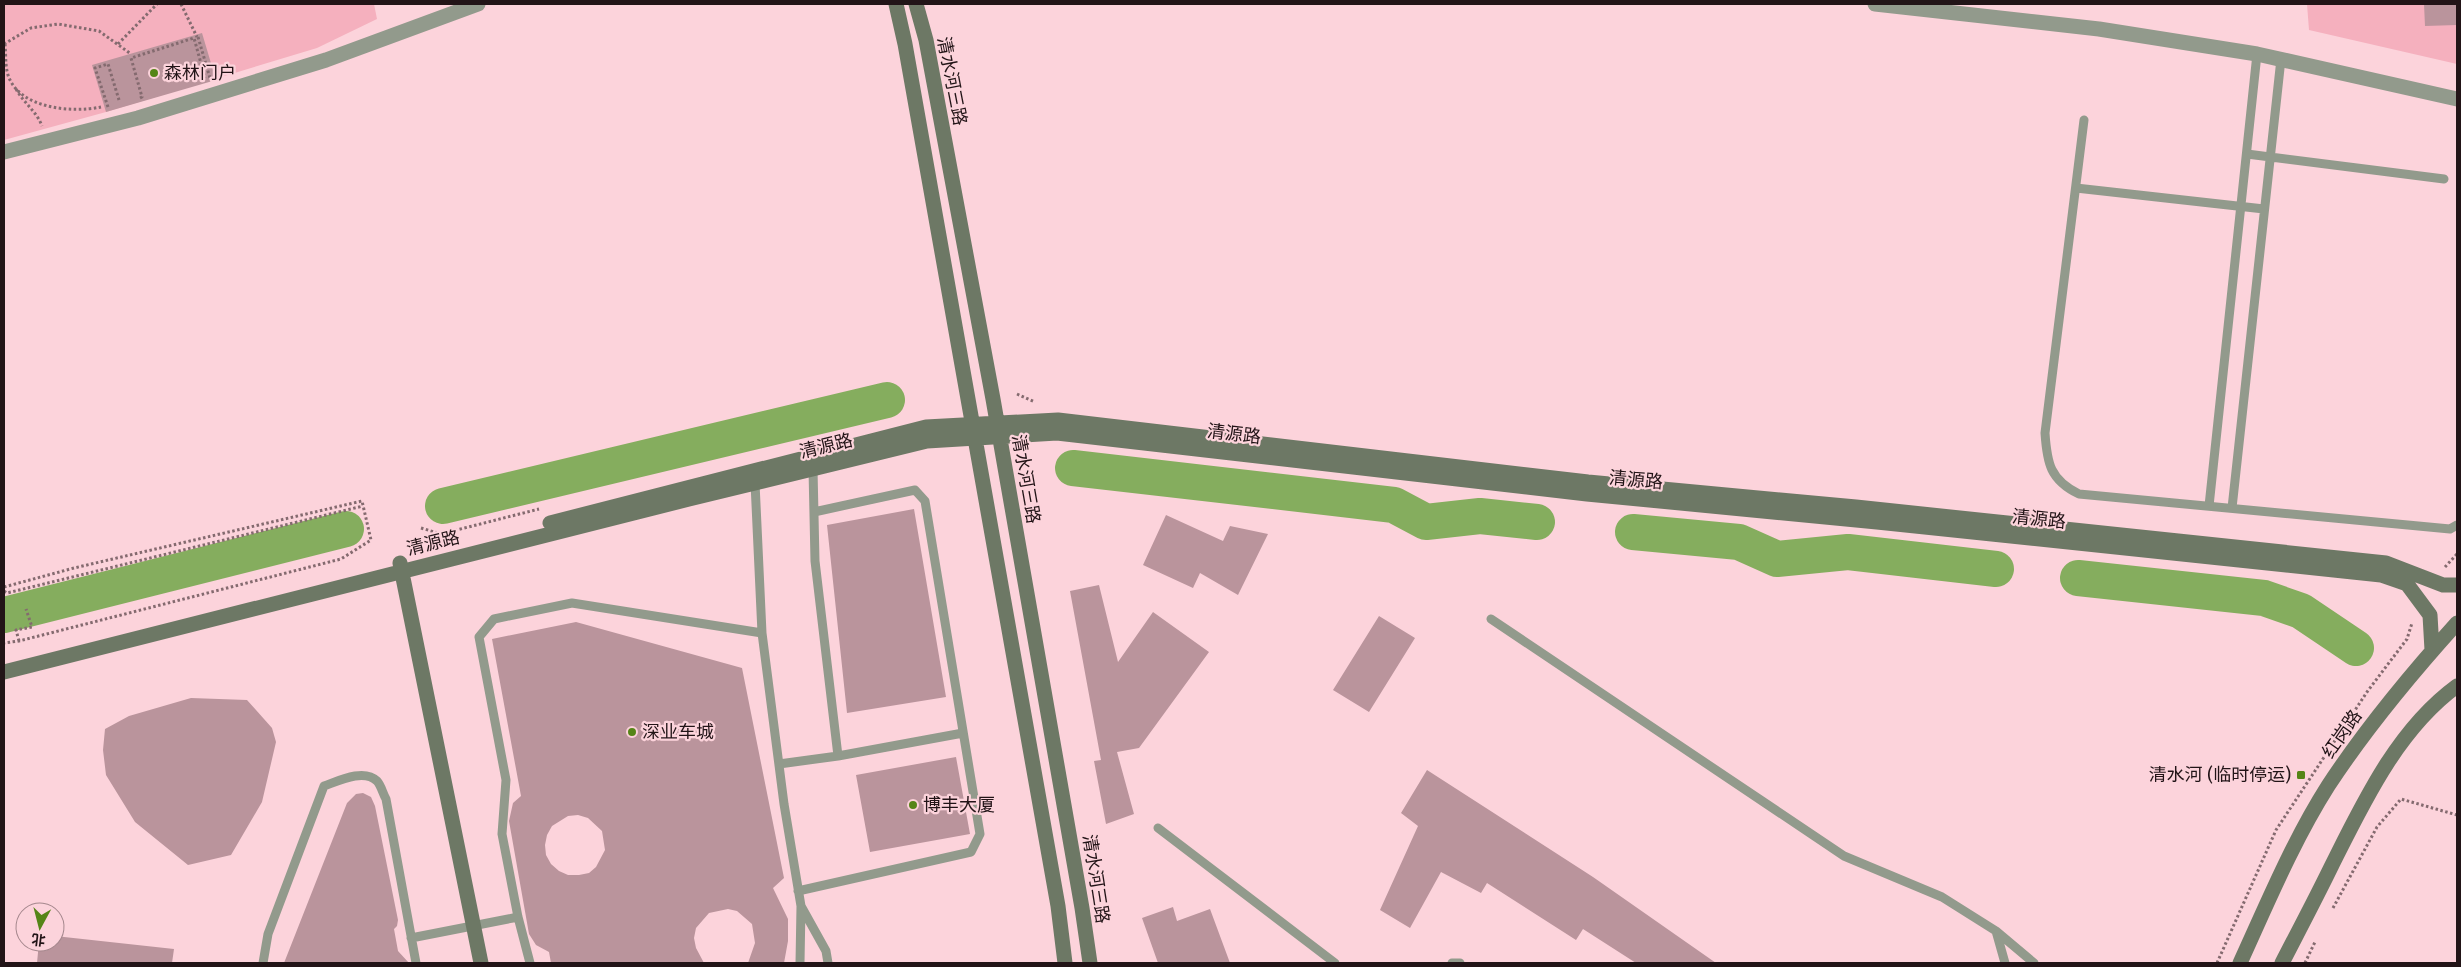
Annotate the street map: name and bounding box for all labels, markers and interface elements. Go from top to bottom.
street label: 清水河三路 [933,35,971,127]
place label: 森林门户 [164,62,236,84]
marker: 森林门户 [148,67,160,79]
street label: 清源路 [1206,420,1262,448]
street label: 清源路 [797,429,855,463]
street label: 清水河三路 [1007,433,1045,525]
street label: 清源路 [1608,467,1664,493]
street label: 清源路 [2011,505,2067,533]
street label: 清源路 [404,526,462,560]
street label: 红岗路 [2318,706,2366,762]
place label: 深业车城 [642,721,714,743]
marker: 深业车城 [626,726,638,738]
place label: 清水河 (临时停运) [2149,764,2291,786]
marker: 清水河 (临时停运) [2295,769,2307,781]
place label: 博丰大厦 [923,794,995,816]
marker: 博丰大厦 [907,799,919,811]
street label: 清水河三路 [1078,833,1114,925]
north arrow [15,902,65,952]
text: 北 [30,930,46,949]

